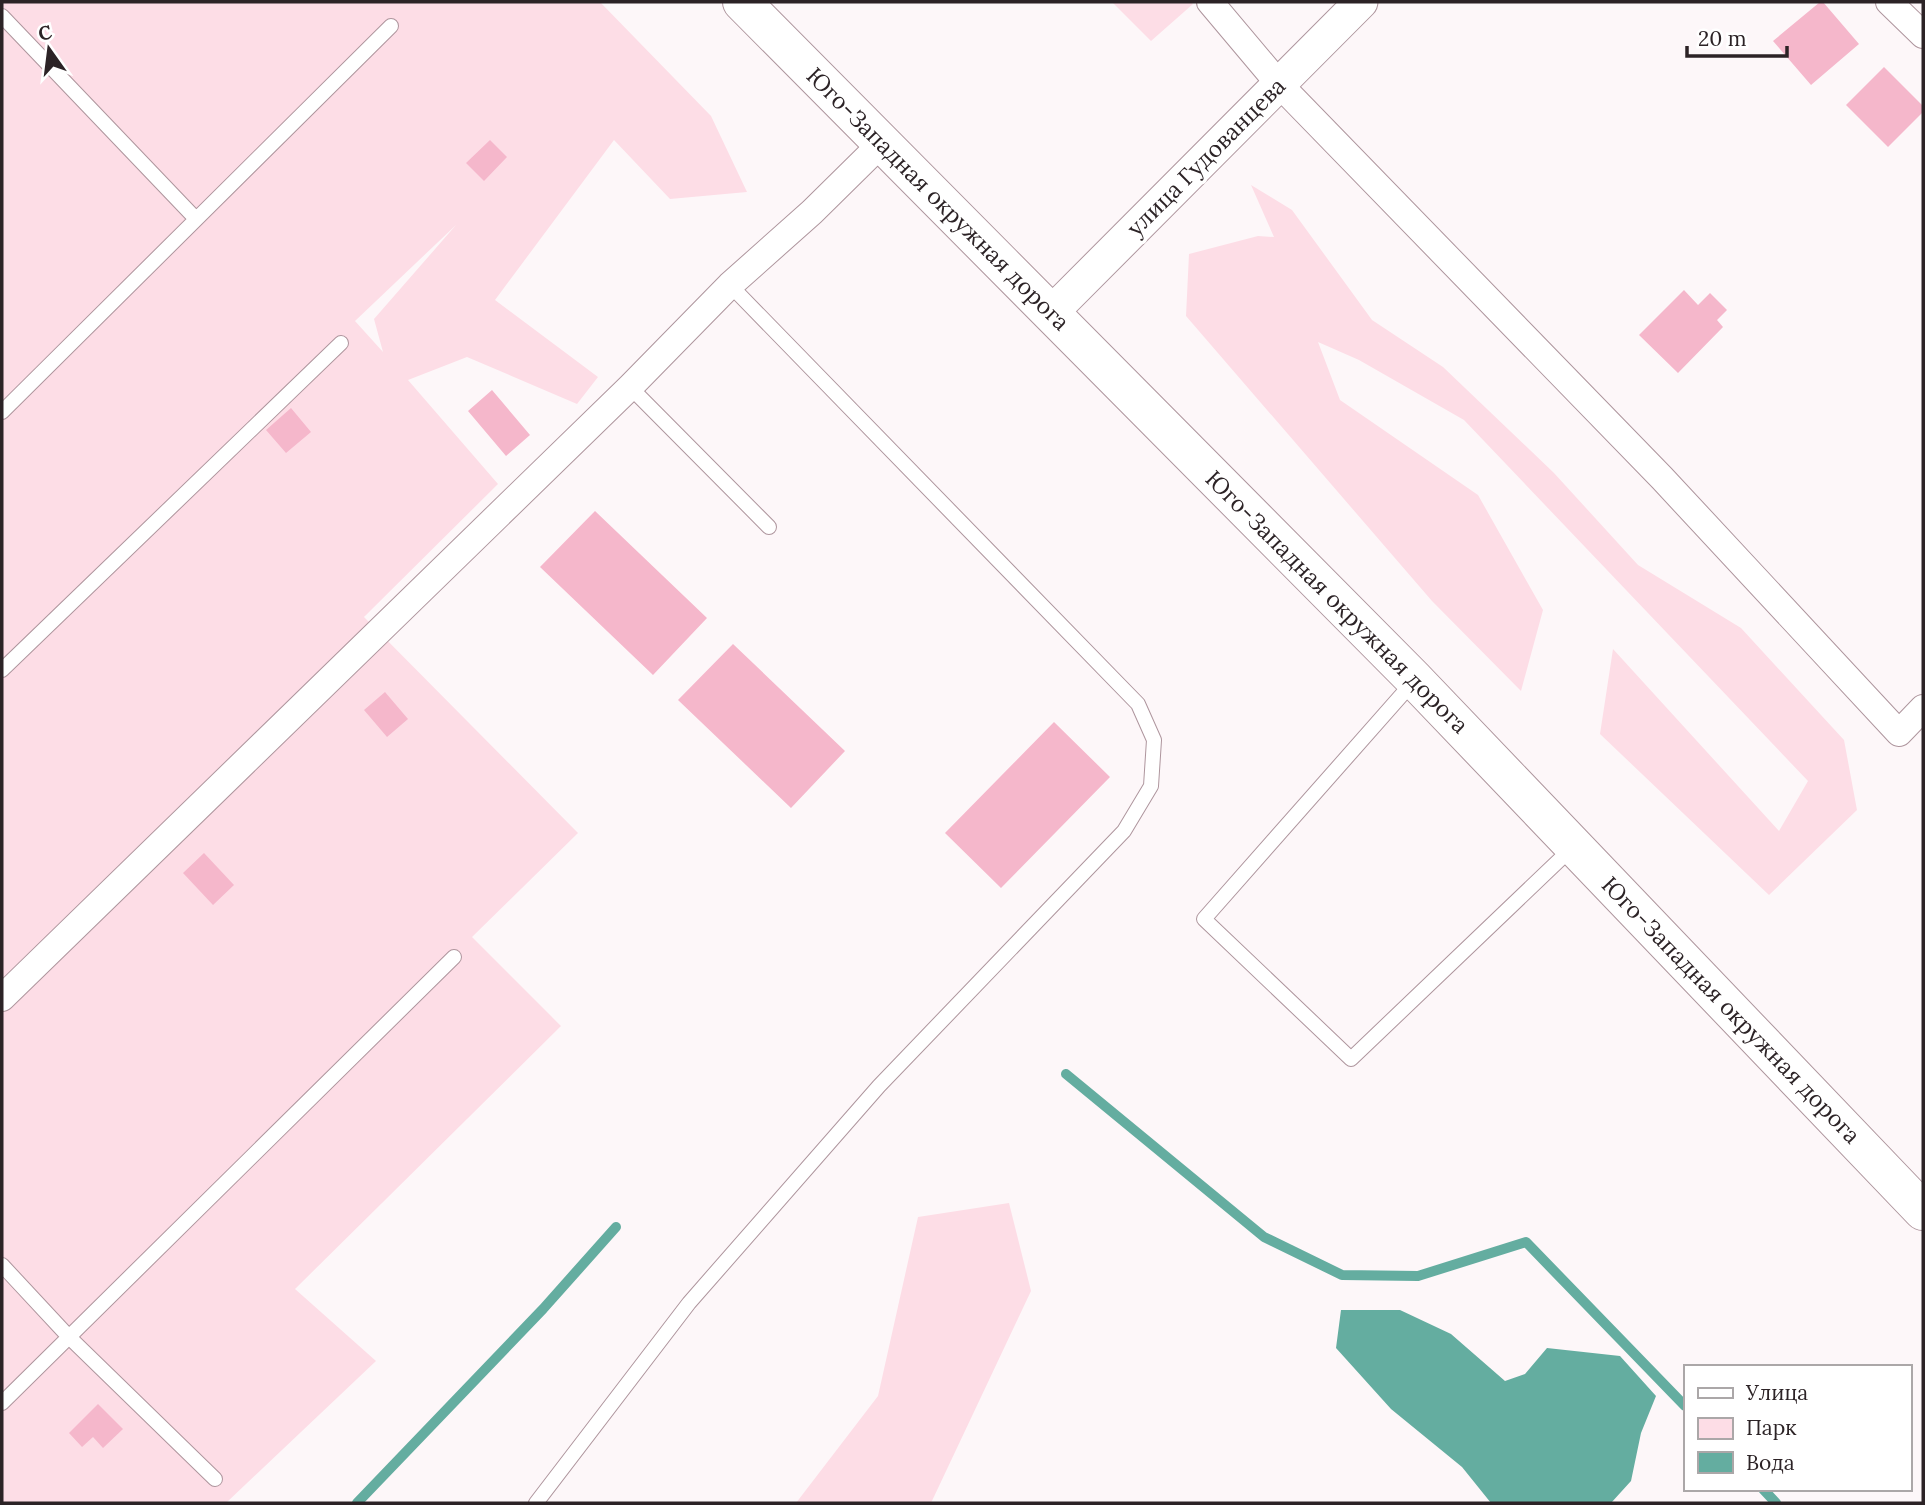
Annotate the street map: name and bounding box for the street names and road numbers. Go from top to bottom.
street label: Юго-Западная окружная дорога [801,61,1076,336]
street label: улица Гудованцева [1120,71,1291,242]
street label: Юго-Западная окружная дорога [1200,464,1475,739]
street label: Юго-Западная окружная дорога [1596,870,1867,1149]

